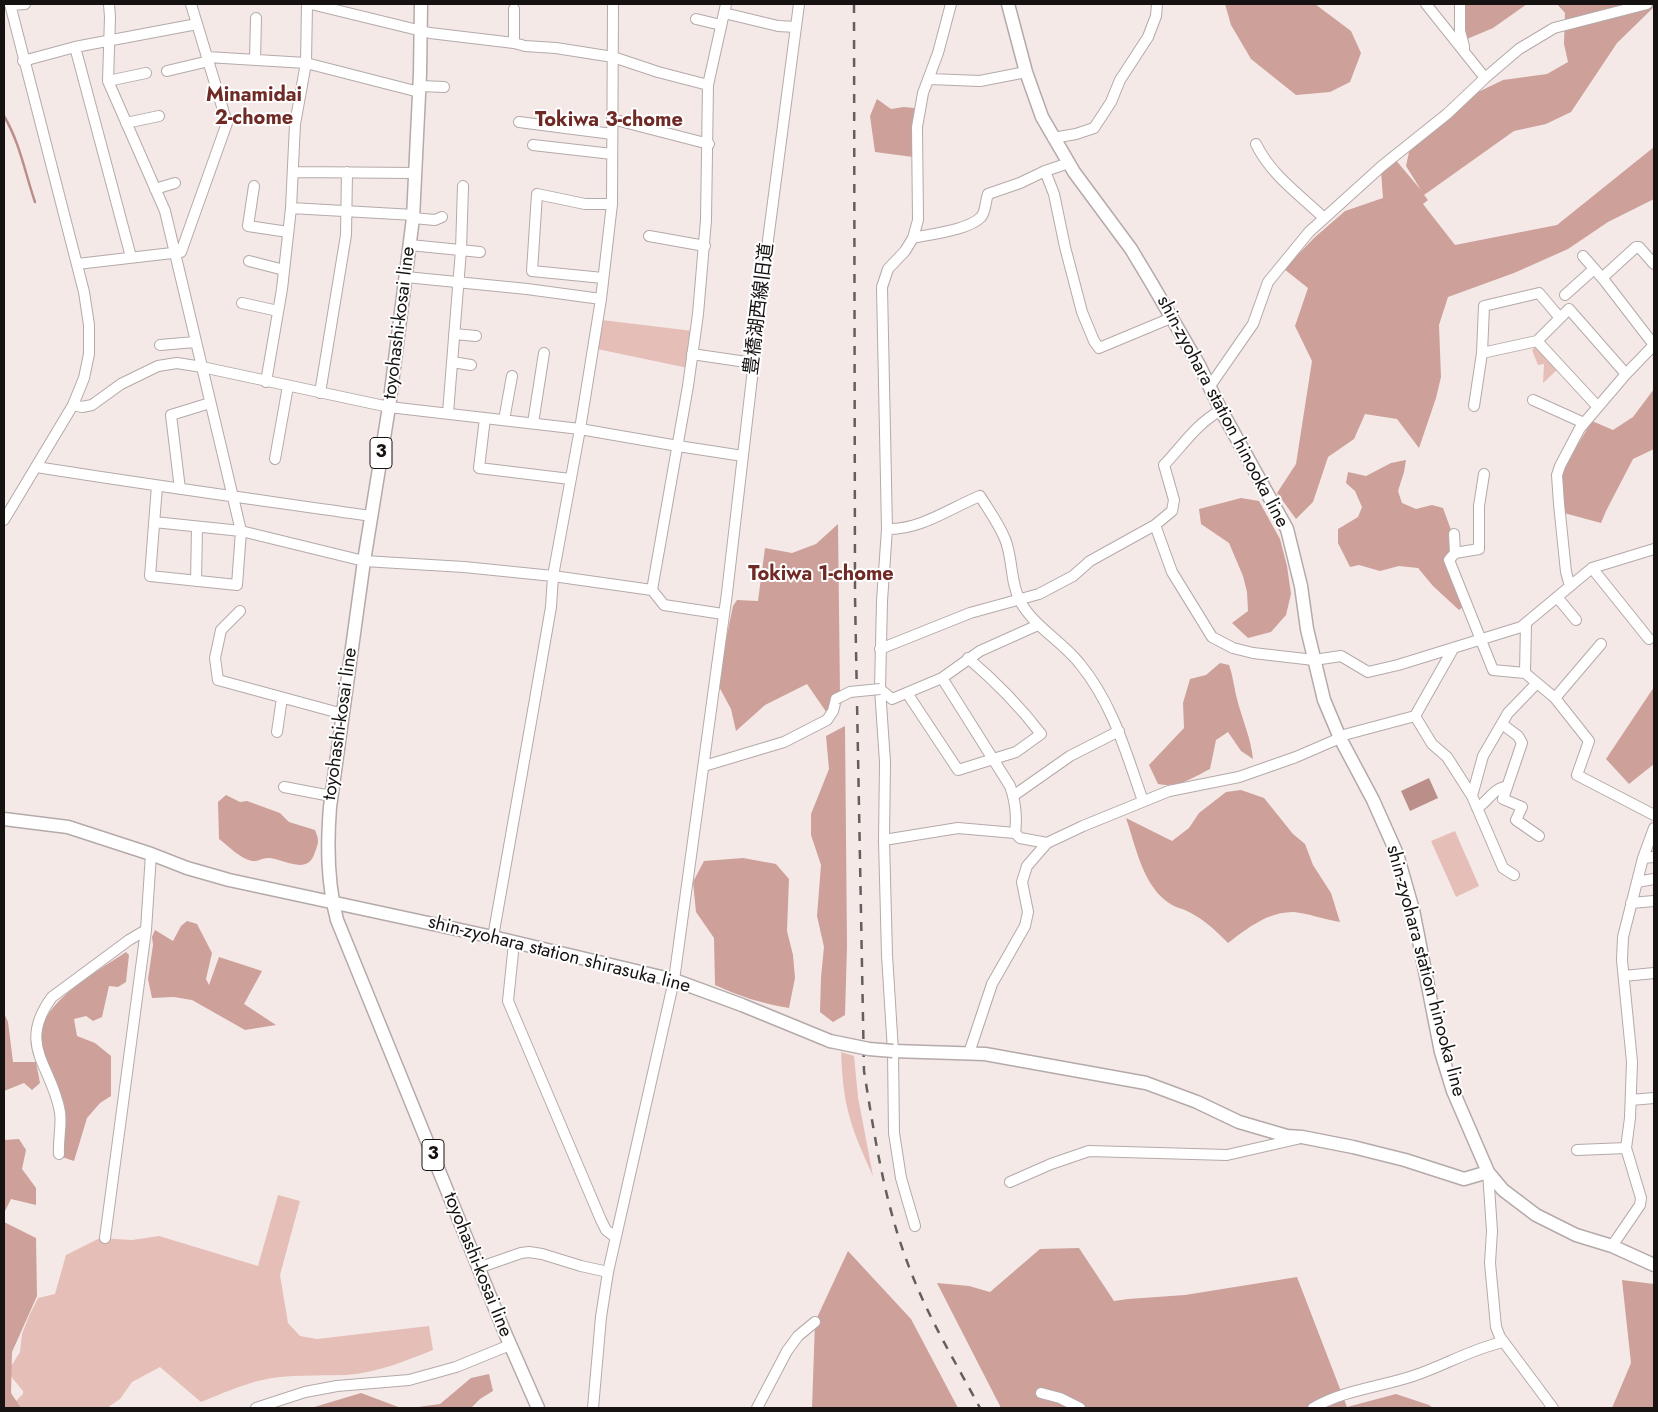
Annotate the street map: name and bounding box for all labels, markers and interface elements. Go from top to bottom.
district label: Minamidai 2-chome [206,84,302,131]
district label: Tokiwa 3-chome [535,109,683,133]
street label: 豊橋湖西線旧道 [741,242,779,376]
street label: toyohashi-kosai line [379,245,421,401]
street label: shin-zyohara station hinooka line [1151,292,1293,532]
road number: 3 [370,438,392,468]
district label: Tokiwa 1-chome [748,563,894,587]
street label: toyohashi-kosai line [319,646,363,802]
street label: shin-zyohara station hinooka line [1380,843,1470,1099]
street label: shin-zyohara station shirasuka line [425,911,693,999]
road number: 3 [422,1140,444,1170]
street label: toyohashi-kosai line [438,1189,516,1341]

